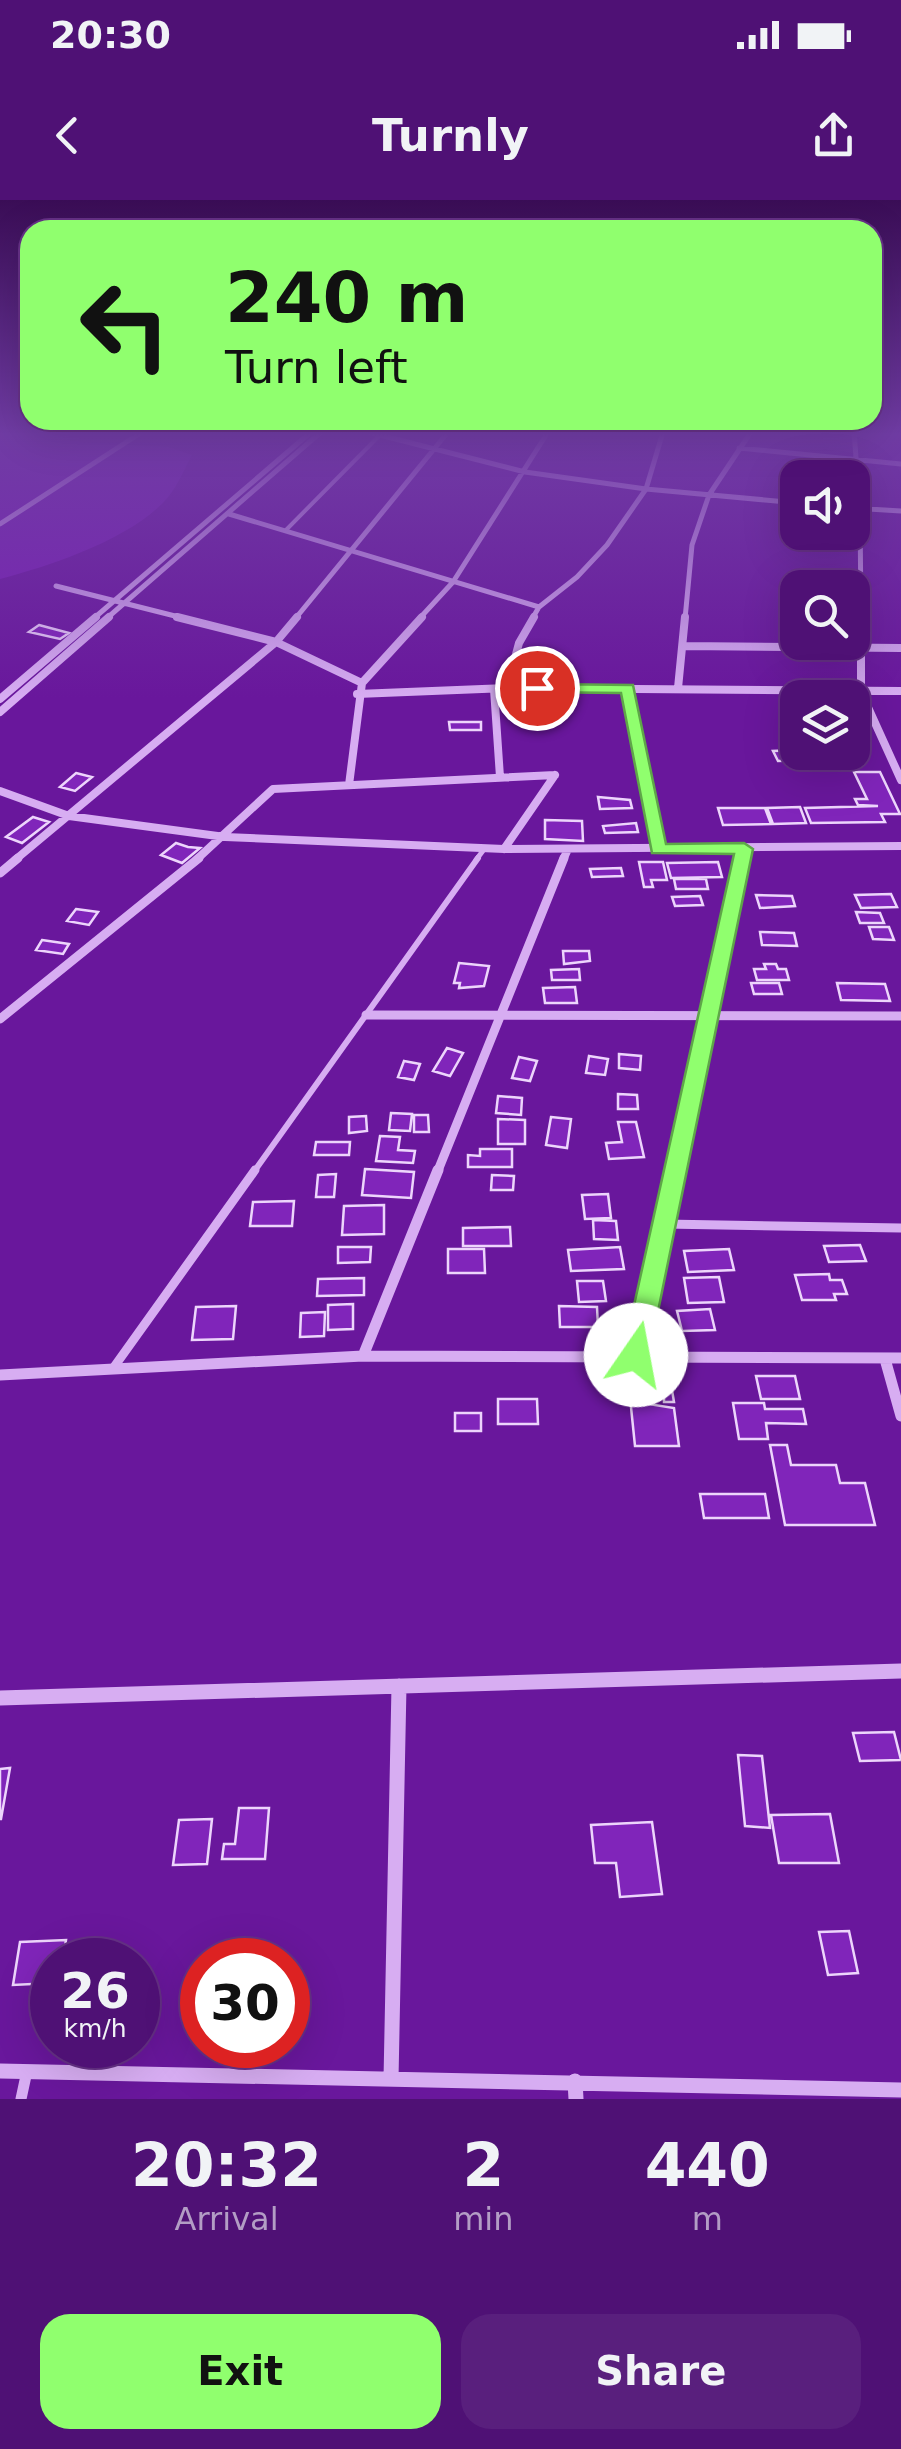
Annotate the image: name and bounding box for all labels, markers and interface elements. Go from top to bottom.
text: 20:30 [50,13,171,57]
icon: back [40,108,95,163]
icon: share [806,108,861,163]
text: Turnly [372,109,529,162]
text: 240 m [225,257,468,339]
icon: left [60,260,190,390]
text: Turn left [225,341,408,394]
map controls [780,460,870,770]
button: sound [780,460,870,550]
button: search [780,570,870,660]
pin [495,646,580,731]
icon: arrive [510,661,565,716]
button: layers [780,680,870,770]
position arrow [584,1303,688,1407]
speed limit sign: 30 [180,1938,310,2068]
text: 26 [60,1962,130,2020]
text: km/h [63,2014,127,2043]
text: 20:32 [131,2130,322,2200]
text: 2 [462,2130,504,2200]
text: 440 [645,2130,770,2200]
text: Arrival [175,2200,279,2238]
text: min [453,2200,514,2238]
text: m [692,2200,723,2238]
button: Exit [40,2314,441,2429]
button: Share [461,2314,861,2429]

